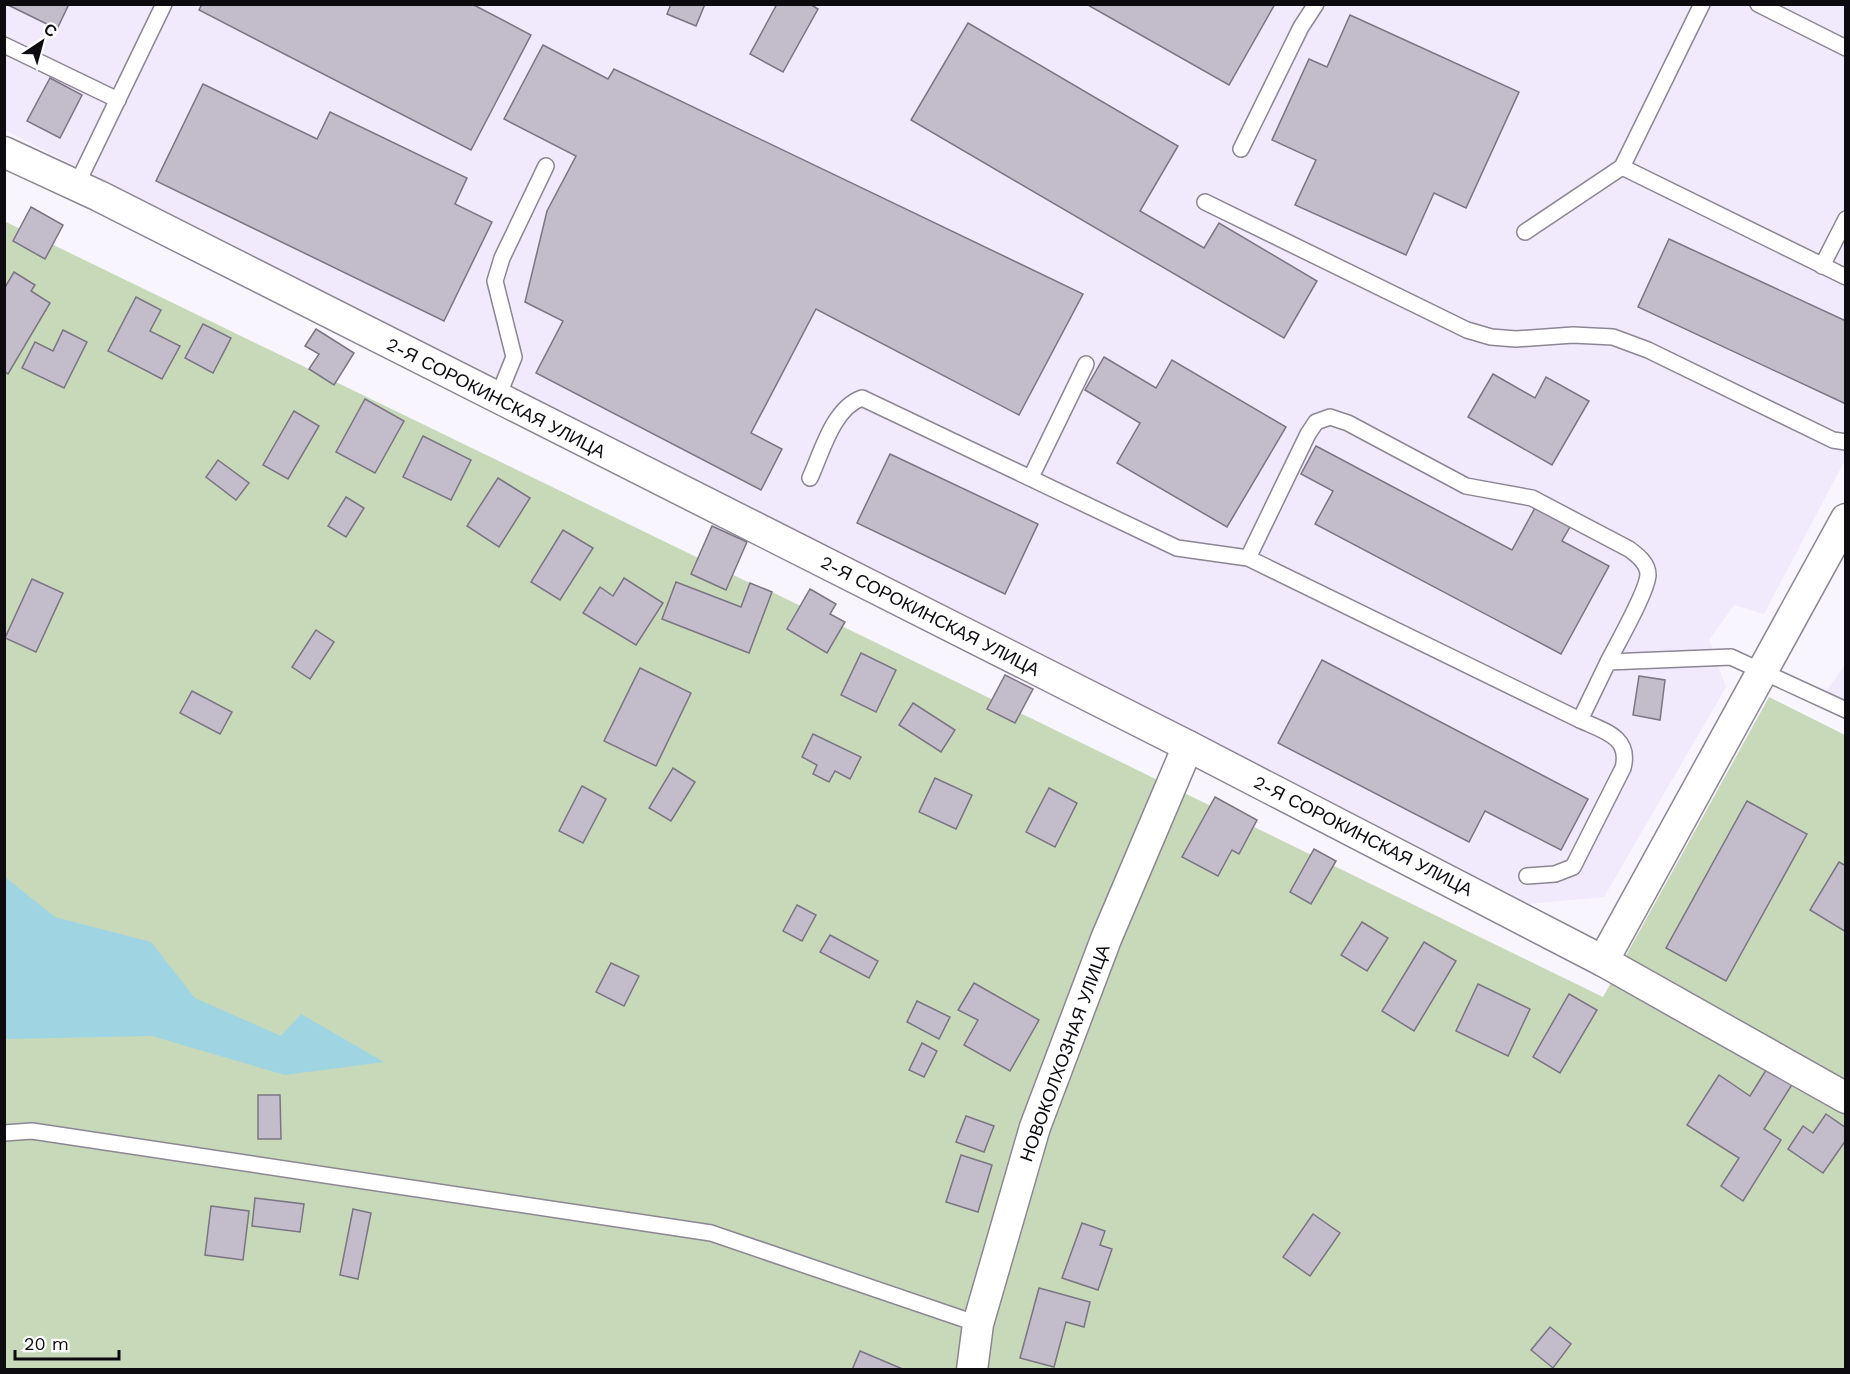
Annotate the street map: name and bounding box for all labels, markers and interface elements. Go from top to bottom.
north arrow [12,12,72,72]
text: С [40,19,61,42]
street label: 2-Я СОРОКИНСКАЯ УЛИЦА [383,333,609,462]
street label: 2-Я СОРОКИНСКАЯ УЛИЦА [817,551,1043,680]
street label: 2-Я СОРОКИНСКАЯ УЛИЦА [1250,771,1476,900]
street label: НОВОКОЛХОЗНАЯ УЛИЦА [1015,941,1114,1164]
scale bar [15,1323,118,1361]
text: 20 m [24,1333,69,1354]

